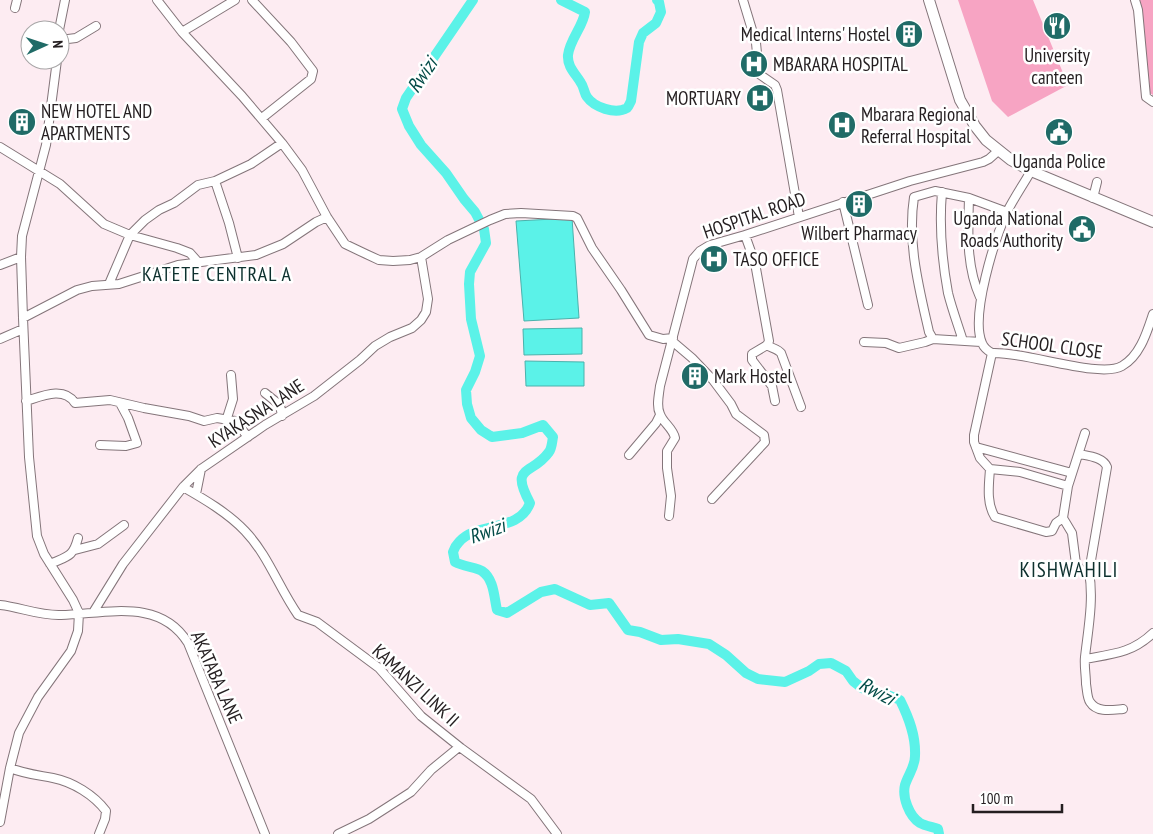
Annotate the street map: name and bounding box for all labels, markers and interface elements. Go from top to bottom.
restaurant icon: University canteen [1042,11,1072,41]
building icon: Medical Interns' Hostel [894,19,924,49]
north arrow [20,20,70,70]
place label: Medical Interns' Hostel [741,22,891,46]
text: N [49,40,67,49]
place label: University canteen [1024,43,1091,89]
hospital icon: MBARARA HOSPITAL [739,49,769,79]
water label: Rwizi [401,50,445,98]
place label: MBARARA HOSPITAL [773,52,908,76]
hospital icon: MORTUARY [745,83,775,113]
place label: MORTUARY [666,86,741,110]
place label: NEW HOTEL AND APARTMENTS [41,99,152,145]
place label: Mbarara Regional Referral Hospital [861,102,976,148]
building icon: NEW HOTEL AND APARTMENTS [7,107,37,137]
hospital icon: Mbarara Regional Referral Hospital [827,110,857,140]
public building icon: Uganda Police [1044,117,1074,147]
place label: Uganda Police [1013,149,1106,173]
street label: HOSPITAL ROAD [700,186,809,244]
building icon: Wilbert Pharmacy [844,189,874,219]
place label: Uganda National Roads Authority [953,206,1064,252]
public building icon: Uganda National Roads Authority [1067,214,1097,244]
place label: Wilbert Pharmacy [801,221,918,245]
hospital icon: TASO OFFICE [699,244,729,274]
place label: TASO OFFICE [733,247,819,271]
district label: KATETE CENTRAL A [142,261,292,287]
street label: SCHOOL CLOSE [1000,326,1104,364]
building icon: Mark Hostel [680,361,710,391]
place label: Mark Hostel [714,364,793,388]
street label: KYAKASNA LANE [204,373,308,453]
water label: Rwizi [465,512,511,550]
district label: KISHWAHILI [1020,556,1118,583]
street label: AKATABA LANE [186,627,248,727]
street label: KAMANZI LINK II [367,639,465,731]
water label: Rwizi [855,671,902,712]
scale bar [973,782,1062,814]
text: 100 m [980,789,1013,808]

